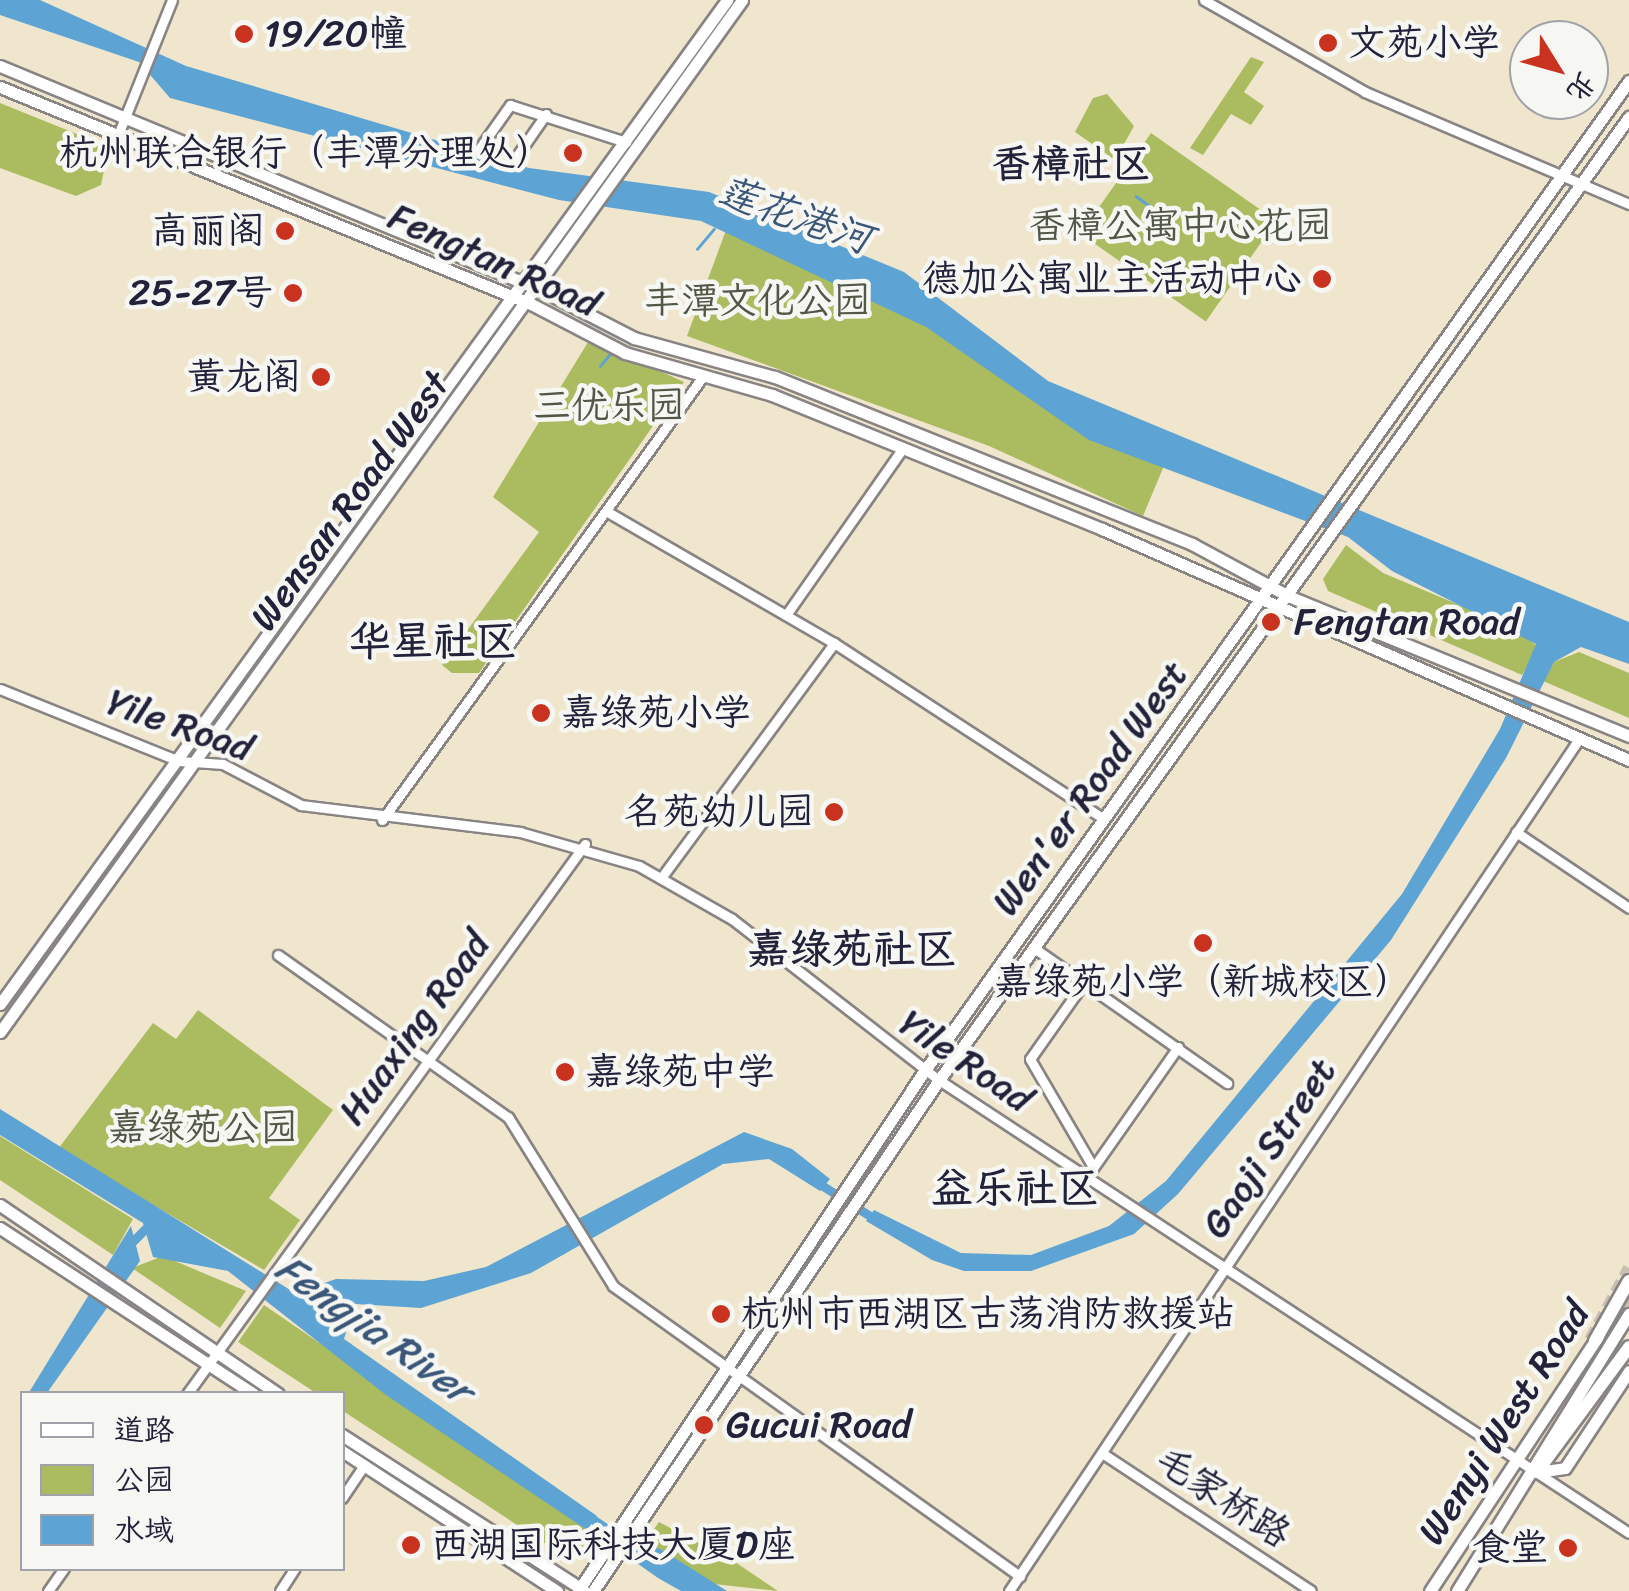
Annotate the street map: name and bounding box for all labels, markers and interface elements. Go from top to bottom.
place label: 19/20幢 [264,11,406,57]
place label: 文苑小学 [1348,20,1500,66]
north arrow [1509,20,1609,120]
marker: 19/20幢 [233,23,255,45]
marker: 文苑小学 [1317,32,1339,54]
text: 北 [1554,61,1610,113]
place label: 杭州联合银行（丰潭分理处） [59,130,553,176]
district label: 香樟社区 [991,140,1151,188]
marker: 杭州联合银行（丰潭分理处） [562,142,584,164]
water label: 莲花港河 [712,166,878,264]
street label: Fengtan Road [381,193,607,327]
park label: 香樟公寓中心花园 [1028,203,1332,249]
place label: 高丽阁 [151,208,265,254]
marker: 高丽阁 [274,220,296,242]
place label: 德加公寓业主活动中心 [922,256,1302,302]
marker: 德加公寓业主活动中心 [1311,268,1333,290]
place label: 25-27号 [129,270,273,316]
park label: 丰潭文化公园 [643,278,871,324]
marker: 25-27号 [282,282,304,304]
place label: 黄龙阁 [187,354,301,400]
street label: Wensan Road West [240,362,460,640]
marker: 黄龙阁 [310,366,332,388]
park label: 三优乐园 [533,383,685,429]
place label: Fengtan Road [1294,599,1520,645]
marker: Fengtan Road [1258,609,1284,635]
district label: 华星社区 [349,616,517,666]
street label: Wen'er Road West [983,652,1197,924]
street label: Yile Road [101,679,259,771]
place label: 嘉绿苑小学 [561,690,751,736]
marker: 嘉绿苑小学 [530,702,552,724]
place label: 名苑幼儿园 [624,789,814,835]
marker: 名苑幼儿园 [823,801,845,823]
street label: Huaxing Road [329,923,499,1133]
district label: 嘉绿苑社区 [747,924,957,974]
marker: 嘉绿苑小学（新城校区） [1192,932,1214,954]
place label: 嘉绿苑小学（新城校区） [994,959,1412,1005]
street label: Yile Road [891,1000,1041,1122]
place label: 嘉绿苑中学 [585,1049,775,1095]
street label: Gaoji Street [1193,1050,1345,1246]
marker: 嘉绿苑中学 [554,1061,576,1083]
park label: 嘉绿苑公园 [108,1105,298,1151]
district label: 益乐社区 [931,1163,1099,1213]
water label: Fengjia River [267,1244,481,1414]
place label: 杭州市西湖区古荡消防救援站 [741,1291,1235,1337]
street label: Wenyi West Road [1408,1292,1600,1554]
marker: 杭州市西湖区古荡消防救援站 [710,1303,732,1325]
legend [20,1391,345,1571]
place label: Gucui Road [726,1402,911,1448]
text: 道路 [114,1403,174,1457]
marker: Gucui Road [691,1412,717,1438]
street label: 毛家桥路 [1147,1436,1299,1558]
text: 公园 [114,1453,174,1507]
text: 水域 [114,1503,174,1557]
place label: 西湖国际科技大厦D座 [431,1522,796,1568]
place label: 食堂 [1472,1525,1548,1571]
marker: 西湖国际科技大厦D座 [400,1534,422,1556]
marker: 食堂 [1557,1537,1579,1559]

